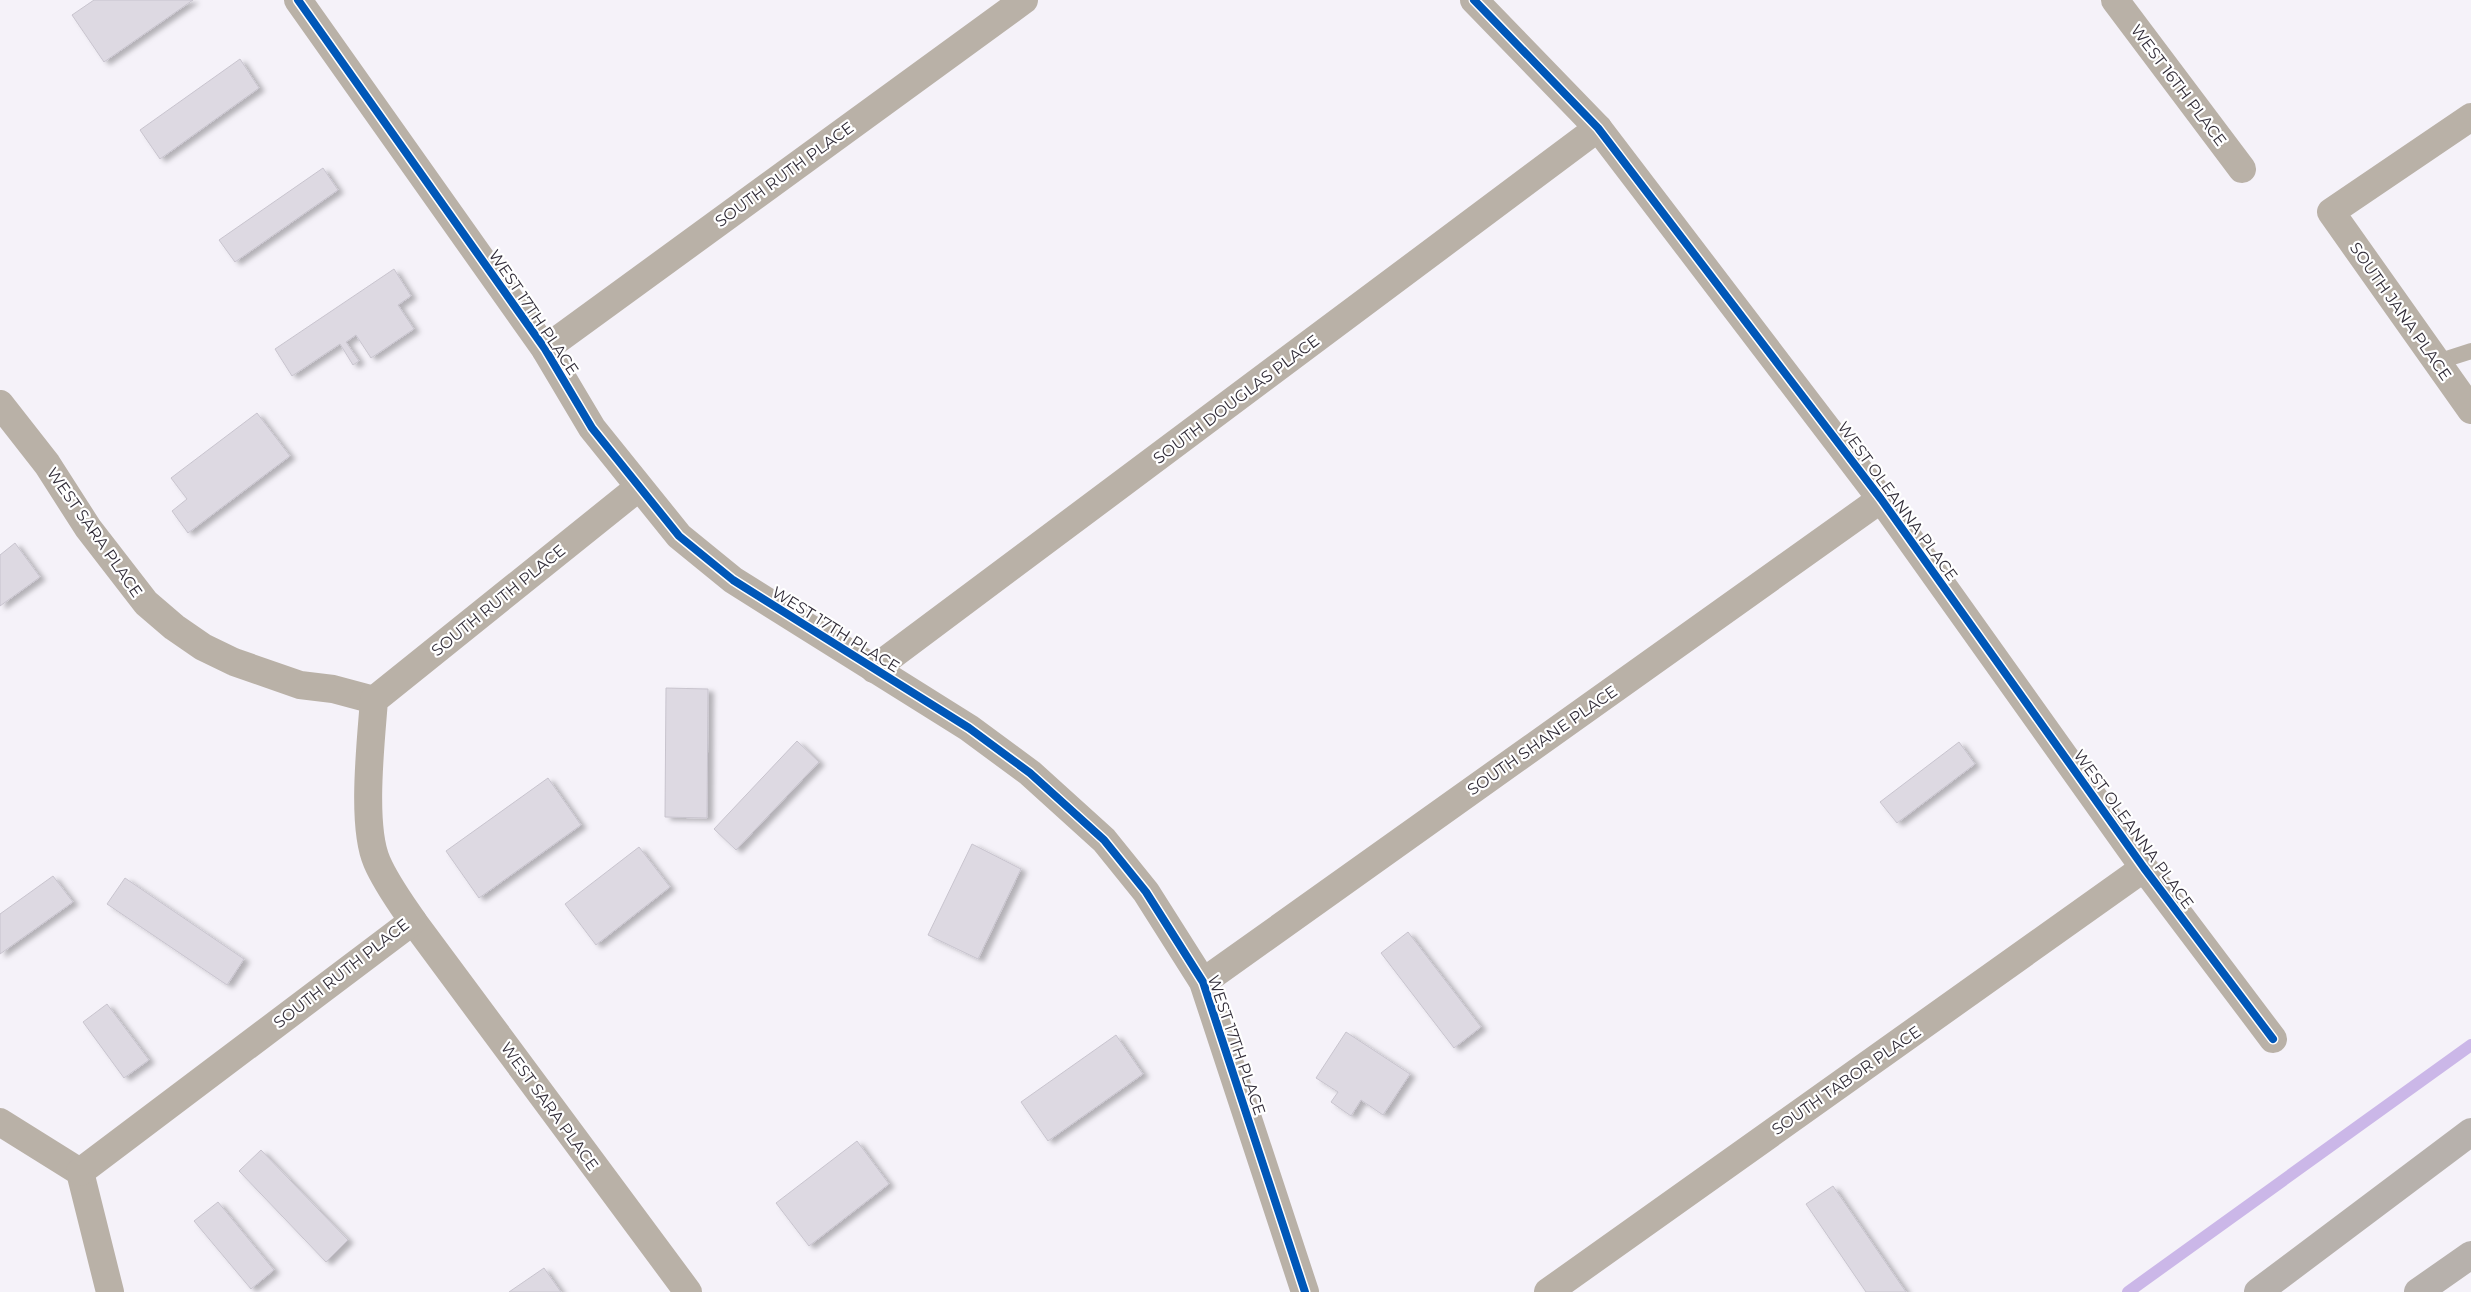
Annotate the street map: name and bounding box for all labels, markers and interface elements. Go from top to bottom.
street label: WEST 16TH PLACE [2127,21,2230,150]
street label: SOUTH RUTH PLACE [711,118,857,231]
street label: SOUTH JANA PLACE [2346,239,2455,384]
street label: WEST 17TH PLACE [485,246,583,379]
street label: SOUTH DOUGLAS PLACE [1150,331,1323,468]
street label: WEST OLEANNA PLACE [1833,418,1962,585]
street label: WEST SARA PLACE [43,464,147,601]
street label: SOUTH RUTH PLACE [428,541,569,660]
street label: WEST 17TH PLACE [768,582,903,676]
street label: SOUTH SHANE PLACE [1464,681,1621,799]
street label: WEST OLEANNA PLACE [2069,746,2198,913]
street label: SOUTH RUTH PLACE [270,915,413,1032]
street label: WEST 17TH PLACE [1204,973,1269,1118]
street label: SOUTH TABOR PLACE [1768,1022,1924,1139]
street label: WEST SARA PLACE [497,1038,603,1174]

